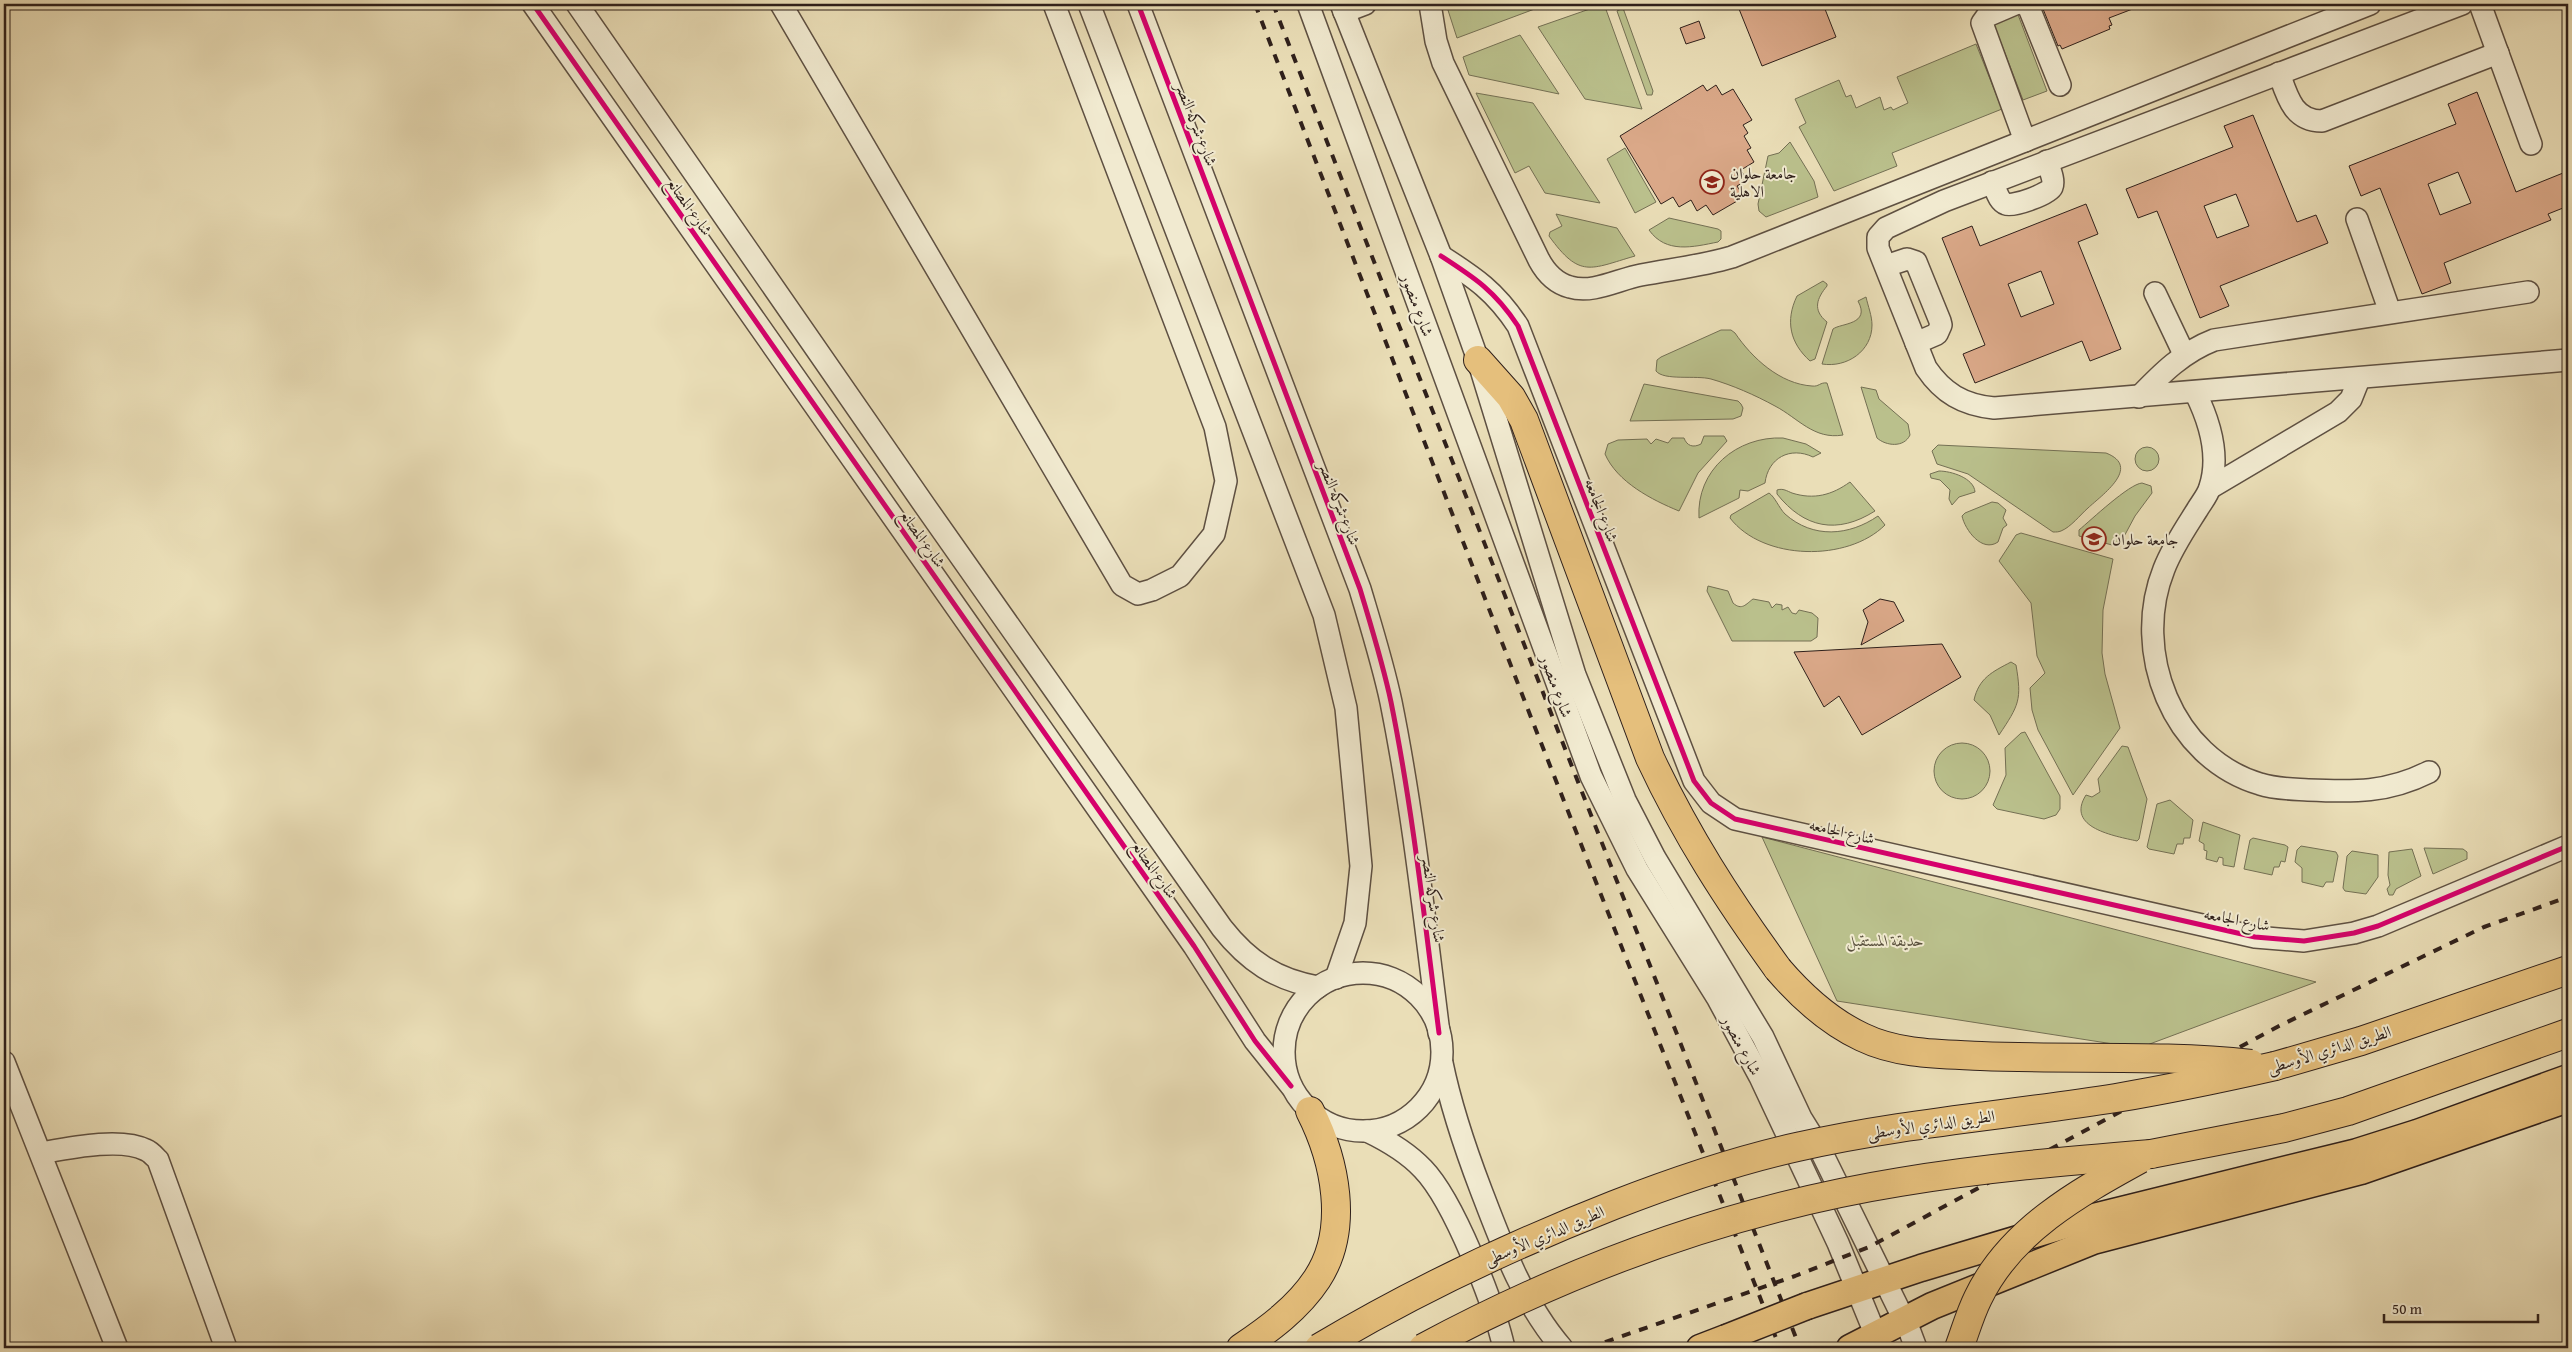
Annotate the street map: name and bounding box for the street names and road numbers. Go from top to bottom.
street label: شارع شركه النصر [1167,77,1224,170]
street label: شارع المصانع [658,172,719,242]
street label: شارع منصور [1393,269,1440,340]
street label: شارع شركه النصر [1310,456,1367,549]
street label: شارع الجامعه [1577,475,1625,546]
street label: شارع المصانع [891,504,952,574]
street label: شارع منصور [1532,650,1579,721]
street label: شارع الجامعه [1806,812,1877,852]
street label: شارع المصانع [1123,835,1184,905]
street label: شارع شركه النصر [1414,852,1452,944]
street label: شارع الجامعه [2202,901,2272,939]
street label: شارع منصور [1713,1009,1768,1080]
street label: الطريق الدائري الأوسطى [2264,1019,2394,1080]
street label: الطريق الدائري الأوسطى [1866,1103,1996,1146]
street label: الطريق الدائري الأوسطى [1480,1199,1608,1272]

